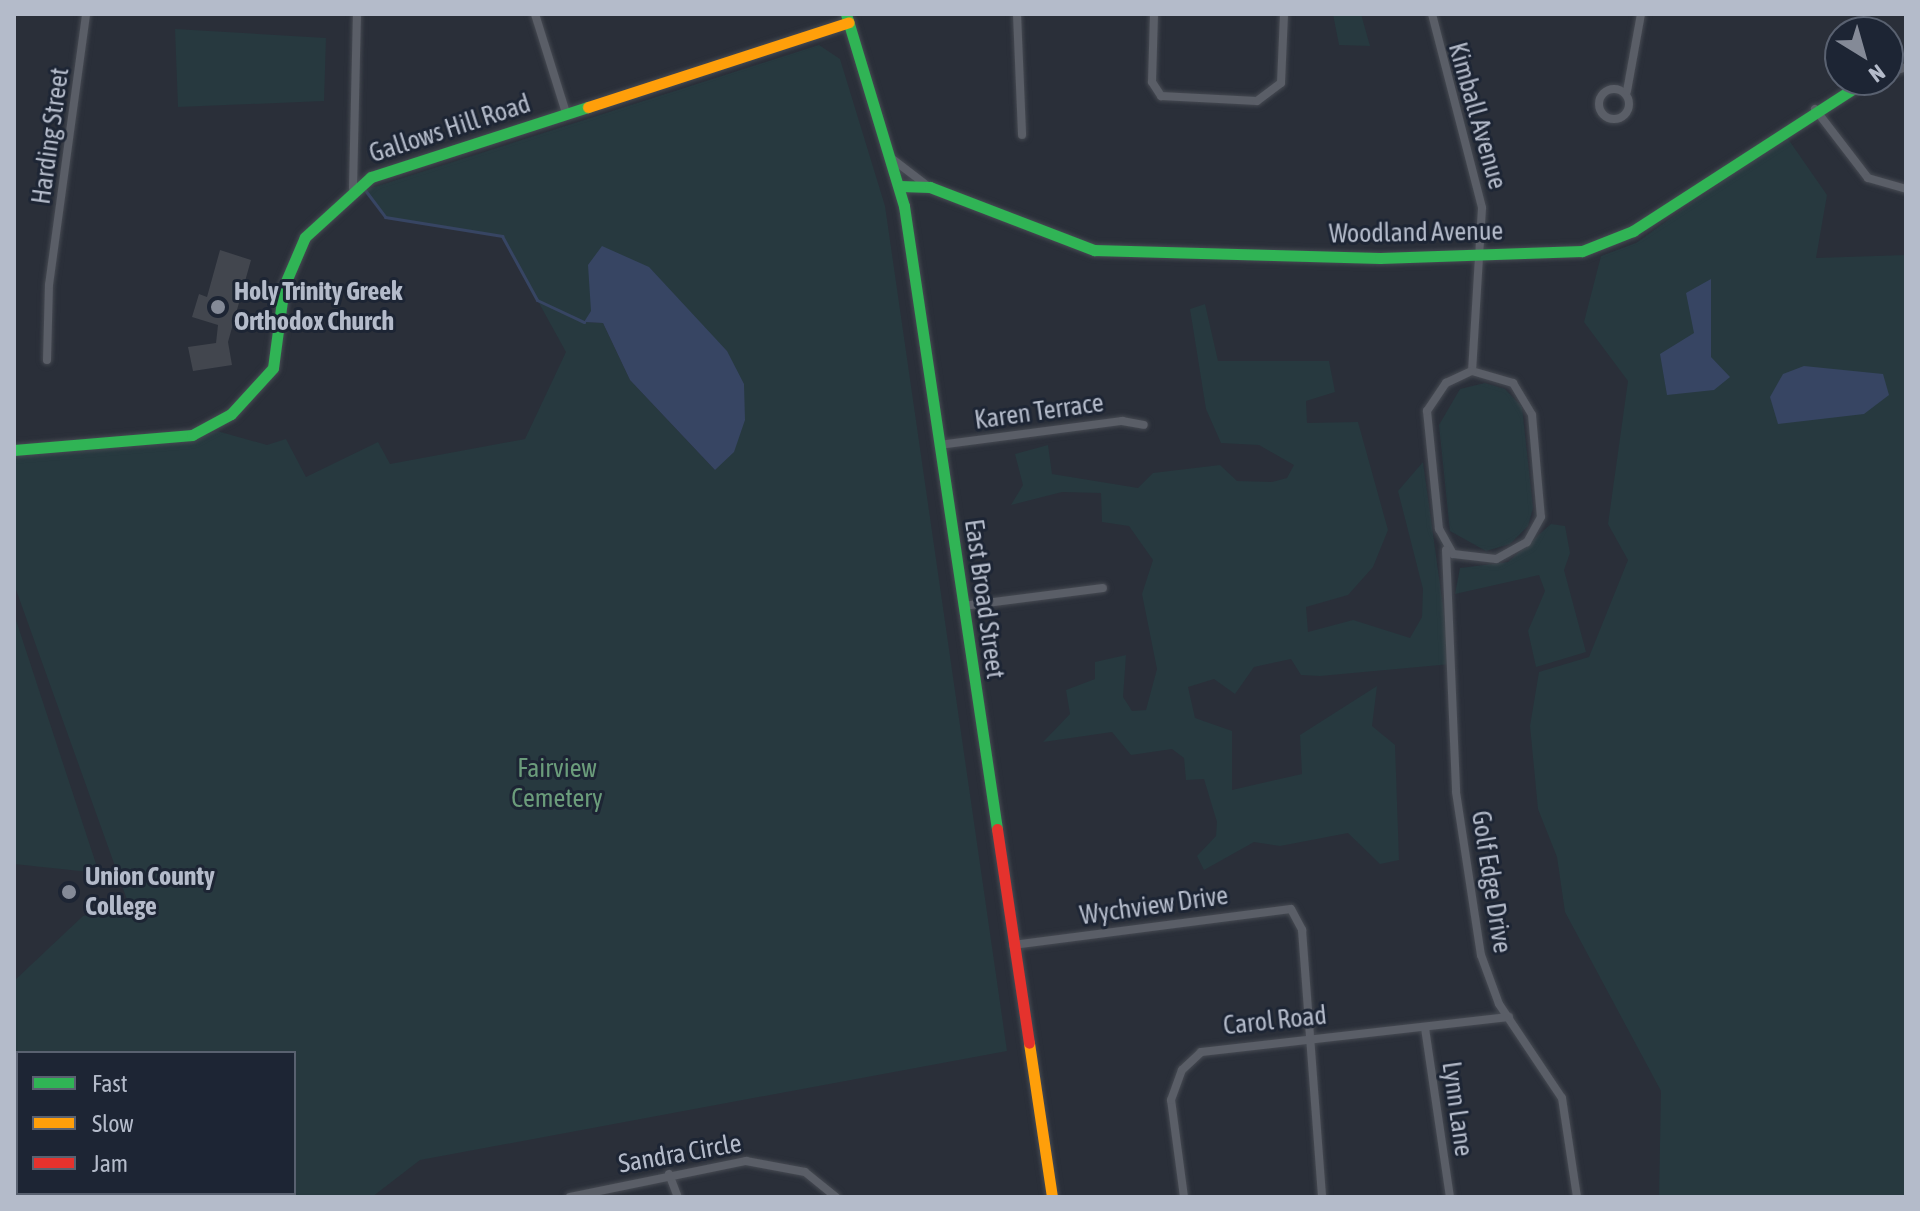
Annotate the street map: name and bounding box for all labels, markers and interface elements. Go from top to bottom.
north arrow [1824,16,1904,96]
street label: Kimball Avenue [1441,39,1513,193]
text: N [1864,59,1890,88]
street label: Harding Street [26,66,76,206]
street label: Gallows Hill Road [365,88,535,170]
street label: Woodland Avenue [1329,216,1503,250]
place label: Holy Trinity Greek Orthodox Church [234,276,402,338]
marker: Holy Trinity Greek Orthodox Church [209,298,227,316]
street label: Karen Terrace [972,388,1106,436]
street label: East Broad Street [957,517,1011,681]
park label: Fairview Cemetery [511,753,603,814]
street label: Golf Edge Drive [1464,809,1518,955]
place label: Union County College [85,861,215,922]
street label: Wychview Drive [1078,880,1230,932]
marker: Union County College [60,883,78,901]
street label: Carol Road [1222,1000,1328,1042]
legend [16,1051,296,1195]
street label: Lynn Lane [1435,1060,1479,1158]
text: Fast [92,1070,128,1097]
text: Slow [92,1110,134,1137]
street label: Sandra Circle [616,1128,744,1180]
text: Jam [92,1150,128,1177]

